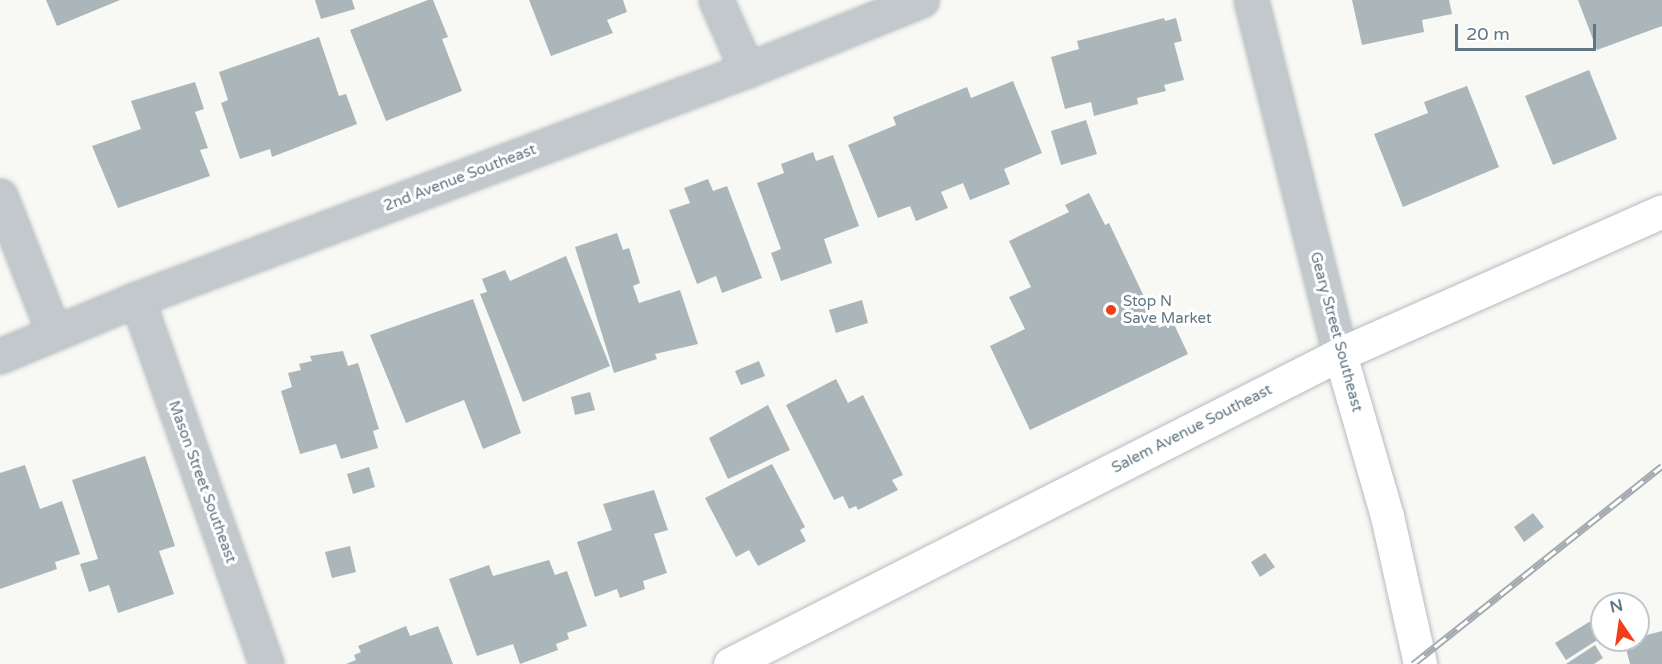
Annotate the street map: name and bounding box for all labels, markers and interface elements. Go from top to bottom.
scale bar [1458,12,1599,50]
text: 20 m [1466,23,1510,45]
street label: 2nd Avenue Southeast [381,141,539,215]
street label: Geary Street Southeast [1306,250,1366,414]
place label: Stop N Save Market [1123,292,1212,327]
marker: Stop N Save Market [1104,303,1118,317]
street label: Salem Avenue Southeast [1109,381,1275,477]
street label: Mason Street Southeast [164,398,240,566]
north arrow [1590,592,1650,652]
text: N [1608,595,1625,618]

